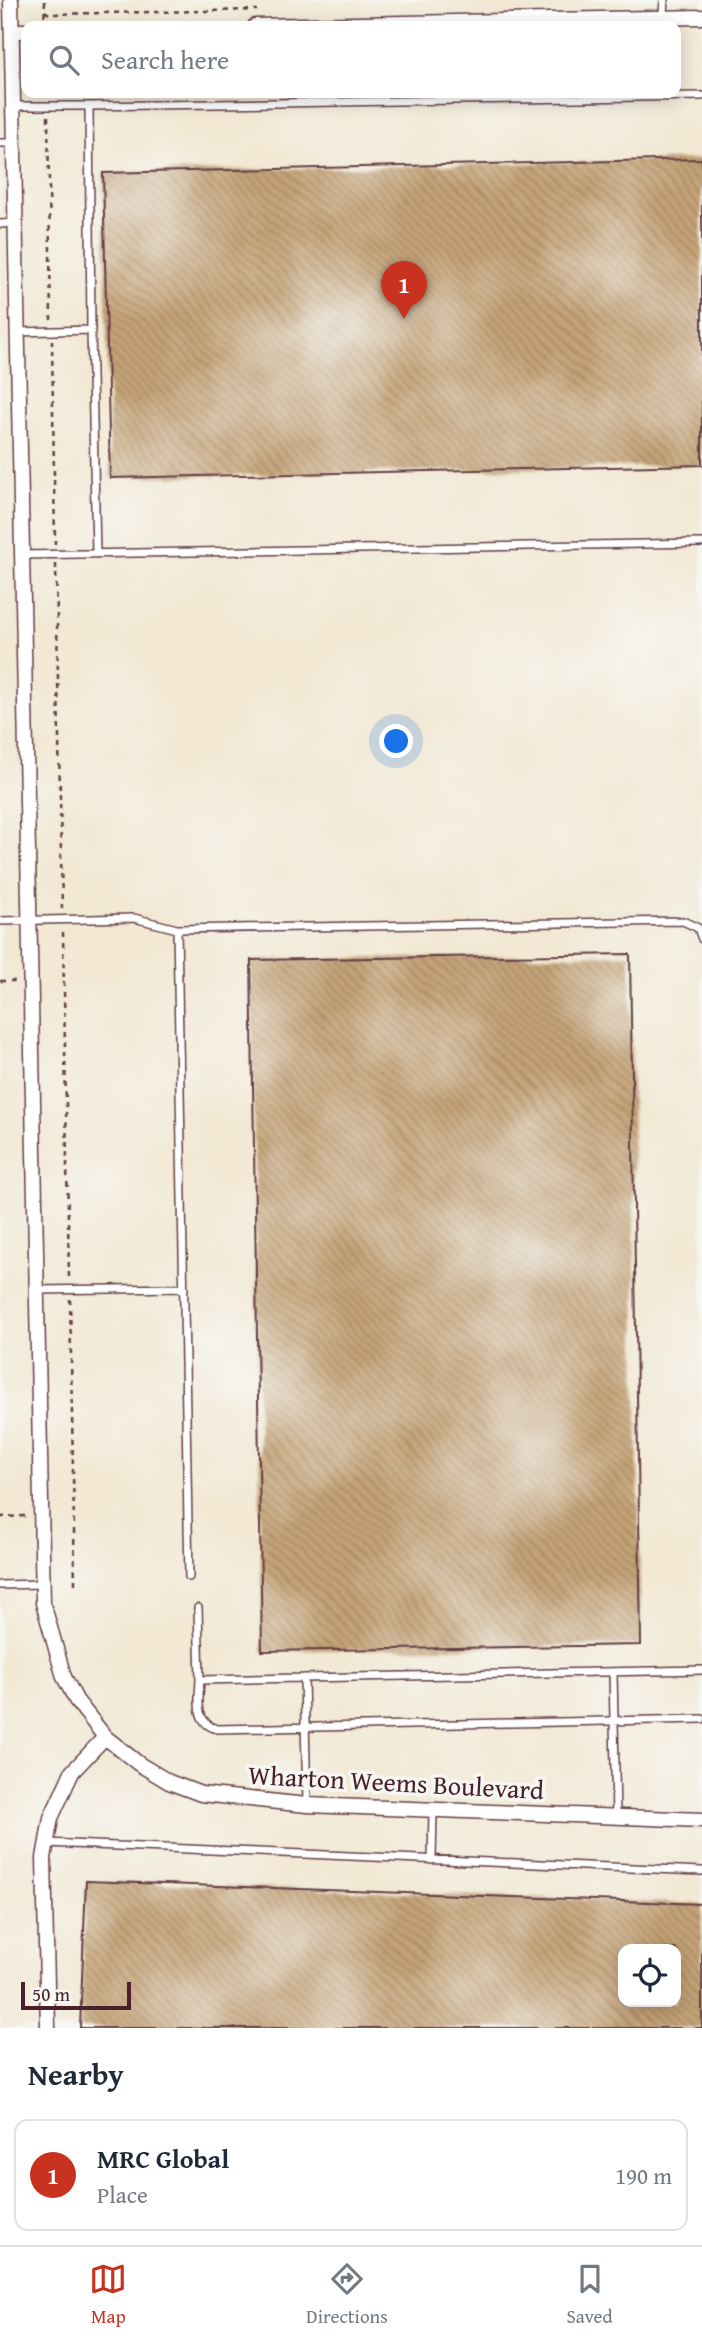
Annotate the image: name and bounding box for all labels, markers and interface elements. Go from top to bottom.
search box [21,21,681,98]
text: Search here [101,40,229,79]
icon: search [45,41,83,79]
pin: 1 [381,261,427,319]
your location [379,724,413,758]
street label: Wharton Weems Boulevard [247,1755,545,1809]
map controls [618,1944,681,2007]
button: locate [618,1944,681,2007]
scale bar [21,1979,131,2011]
text: 50 m [32,1980,70,2008]
text: Nearby [28,2052,124,2096]
text: MRC Global [97,2139,229,2178]
text: 1 [47,2159,59,2192]
text: 190 m [615,2159,672,2192]
text: Place [97,2178,148,2211]
tab: Map [89,2260,127,2330]
tab: Directions [306,2260,388,2330]
tab: Saved [567,2260,613,2330]

